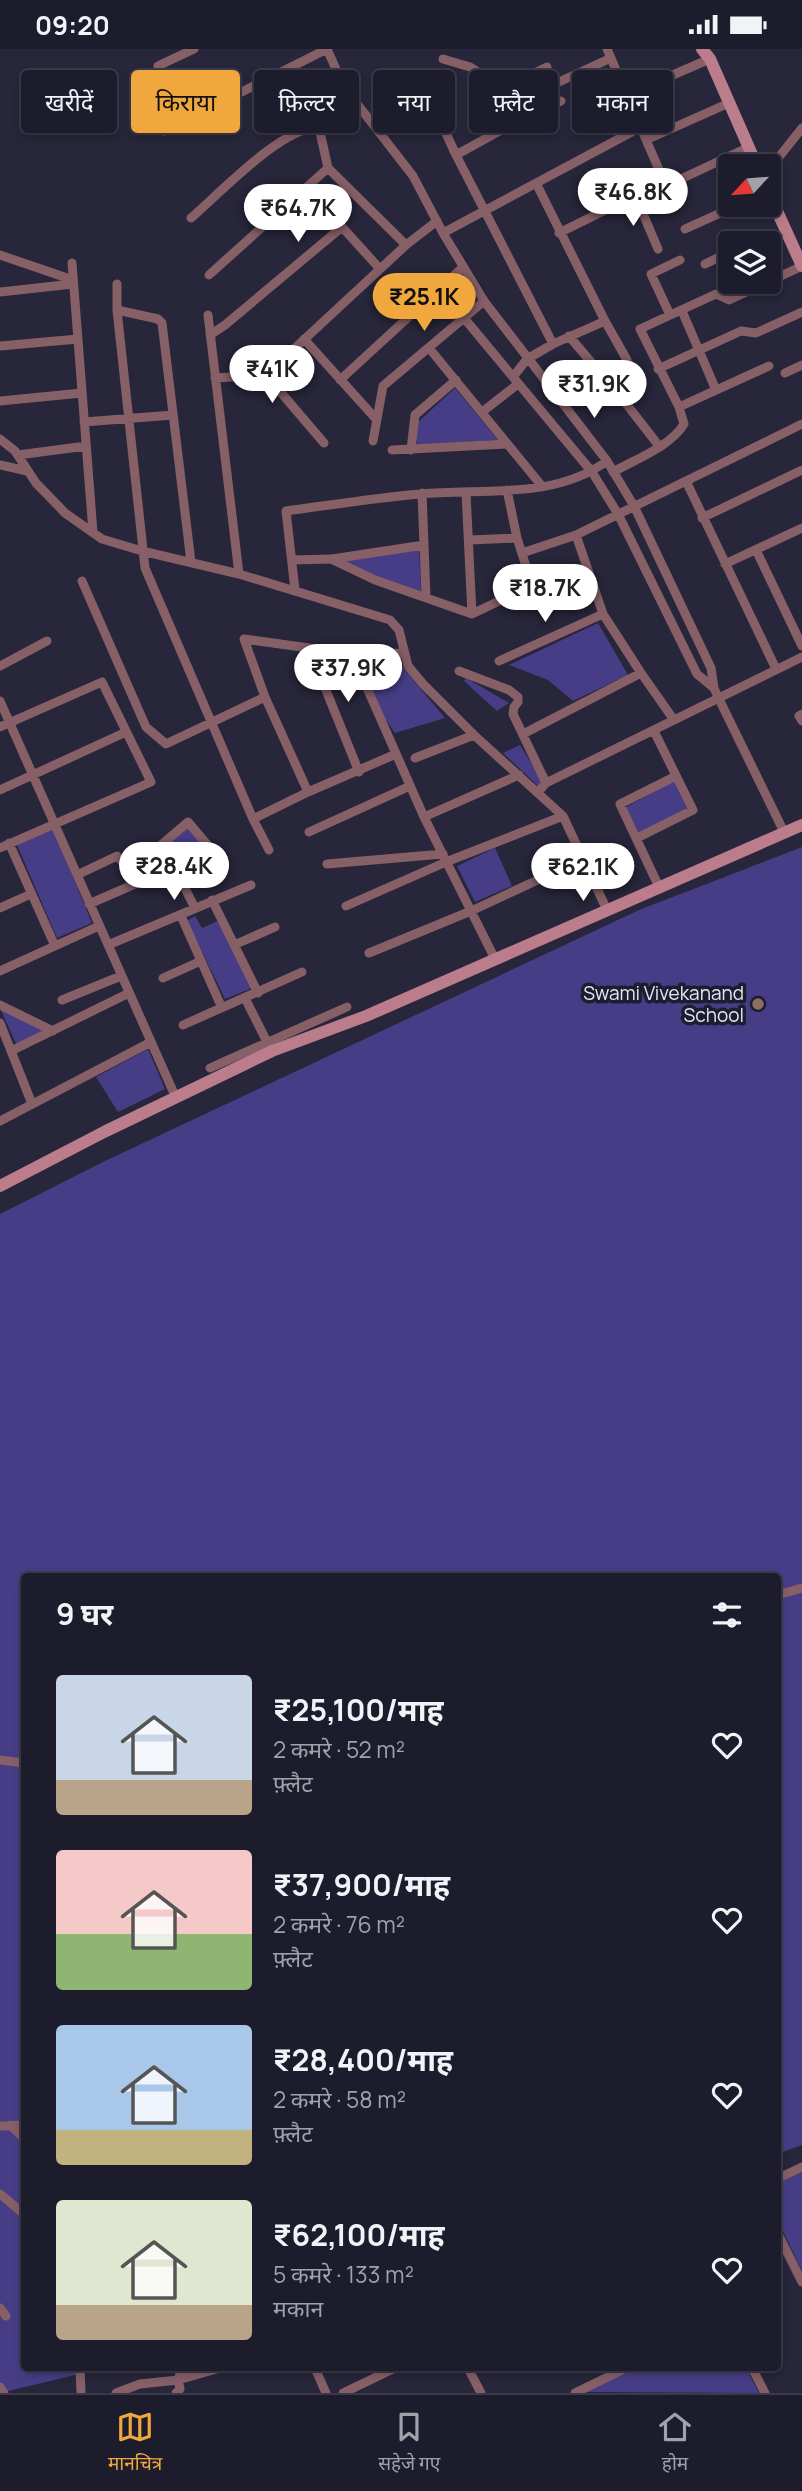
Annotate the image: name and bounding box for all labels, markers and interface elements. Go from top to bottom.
text: 09:20 [35,7,110,43]
chip: खरीदें [21,70,117,133]
chip: किराया [131,70,240,133]
chip: फ़िल्टर [254,70,359,133]
chip: नया [373,70,455,133]
chip: फ़्लैट [469,70,558,133]
chip: मकान [572,70,673,133]
north arrow [718,154,780,217]
map controls [718,154,781,294]
pin: ₹46.8K [576,169,690,228]
text: ₹46.8K [594,175,672,207]
pin: ₹64.7K [241,185,355,244]
text: ₹64.7K [260,191,336,223]
button: layers [718,231,781,294]
pin: ₹25.1K [367,273,481,333]
text: ₹25.1K [389,280,459,312]
pin: ₹41K [231,345,313,405]
text: ₹41K [245,352,299,384]
pin: ₹31.9K [537,361,651,420]
text: ₹31.9K [558,367,630,399]
pin: ₹18.7K [488,565,602,624]
text: ₹18.7K [509,571,581,603]
pin: ₹37.9K [291,645,405,704]
text: ₹37.9K [310,651,386,683]
pin: ₹28.4K [117,843,231,902]
pin: ₹62.1K [526,843,640,903]
text: ₹28.4K [135,849,213,881]
text: ₹62.1K [547,850,619,882]
place label: Swami Vivekanand School [583,980,744,1028]
marker: Swami Vivekanand School [750,996,766,1012]
text: 9 घर [56,1593,113,1634]
icon: filters [708,1596,746,1634]
text: ₹25,100/माह [273,1689,443,1730]
icon: home [112,1703,196,1787]
icon: heart [708,1726,746,1764]
text: 2 कमरे · 52 m² [273,1733,405,1765]
text: फ़्लैट [273,1767,313,1799]
text: ₹37,900/माह [273,1864,450,1905]
icon: home [112,1878,196,1962]
icon: heart [708,1901,746,1939]
text: 2 कमरे · 76 m² [273,1908,405,1940]
text: फ़्लैट [273,1942,313,1974]
text: ₹28,400/माह [273,2039,453,2080]
icon: home [112,2053,196,2137]
icon: heart [708,2076,746,2114]
text: 2 कमरे · 58 m² [273,2083,406,2115]
text: फ़्लैट [273,2117,313,2149]
text: ₹62,100/माह [273,2214,445,2255]
icon: home [112,2228,196,2312]
icon: heart [708,2251,746,2289]
text: 5 कमरे · 133 m² [273,2258,414,2290]
text: मकान [273,2292,323,2324]
tab: मानचित्र [108,2408,162,2478]
tab: सहेजे गए [378,2408,440,2478]
tab: होम [656,2408,694,2478]

